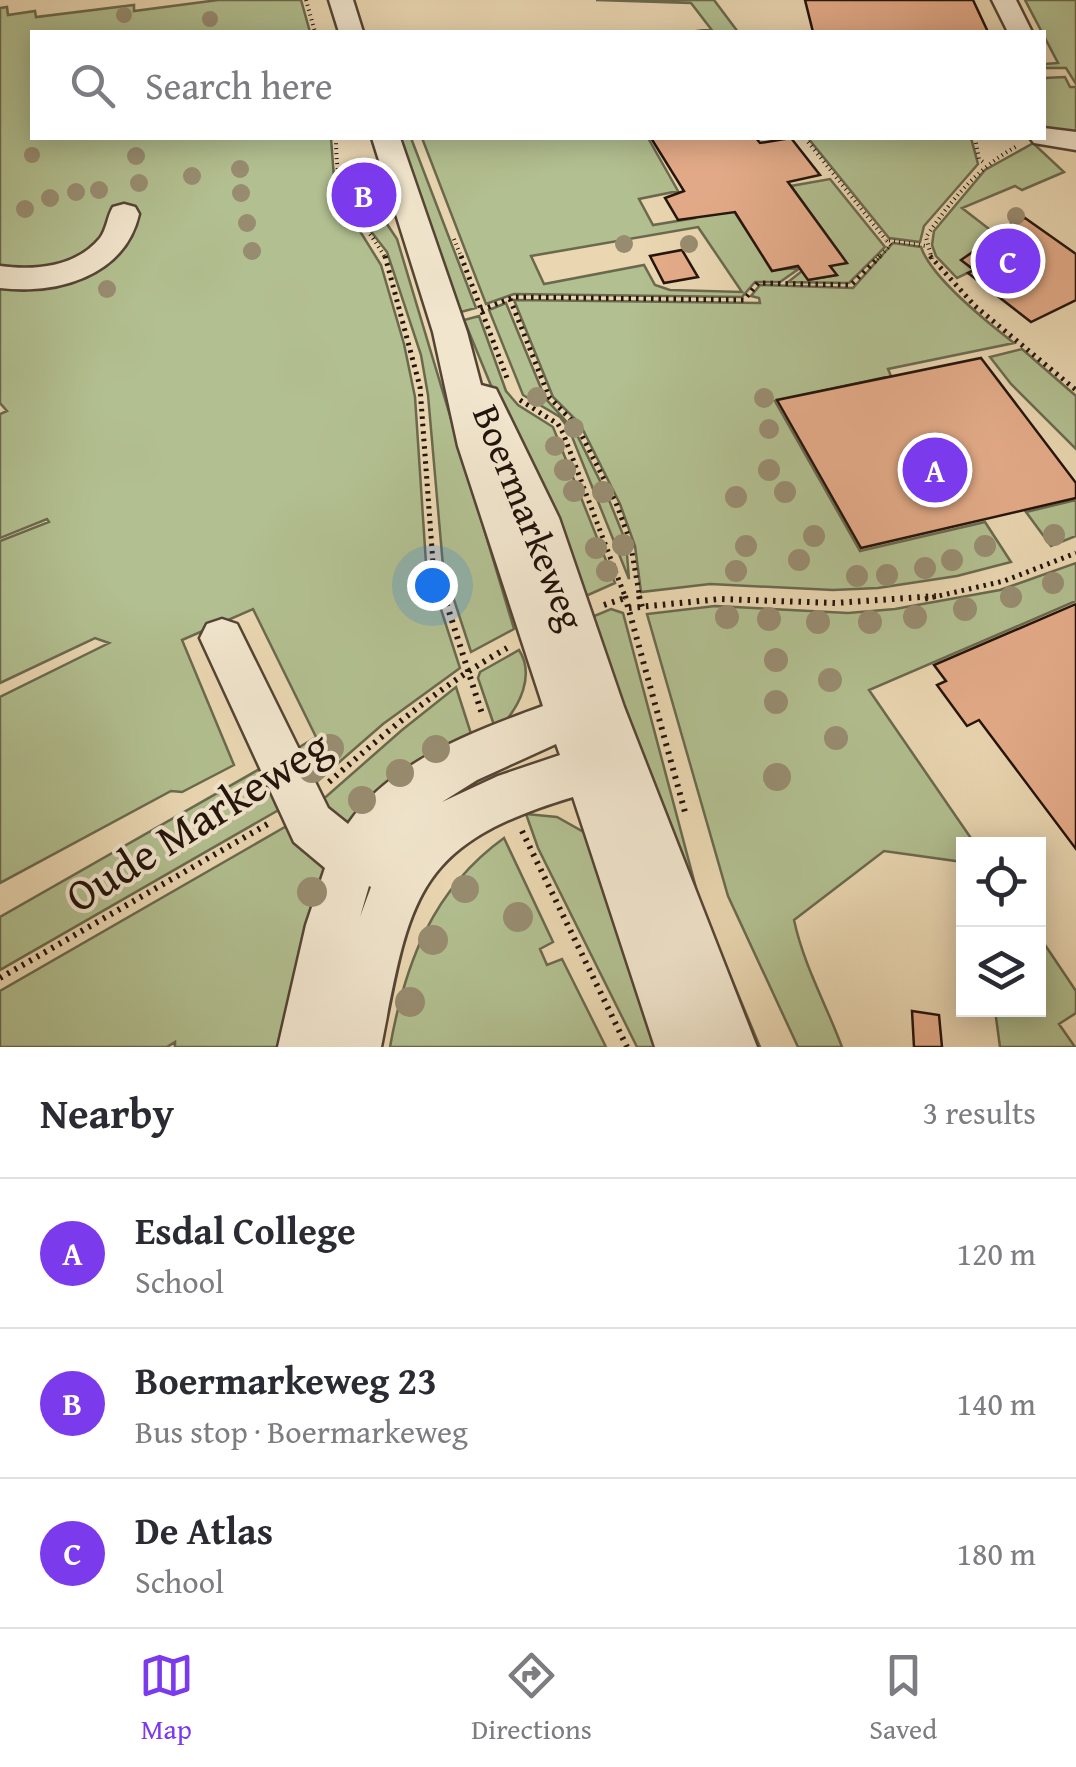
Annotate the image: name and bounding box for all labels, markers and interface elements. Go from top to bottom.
search box [30,30,1046,140]
text: Search here [145,57,333,113]
icon: search [65,58,120,113]
pin: B [332,158,396,232]
pin: C [976,224,1040,298]
street label: Boermarkeweg [459,396,601,638]
pin: A [902,432,968,508]
your location [407,560,458,611]
street label: Oude Markeweg [52,712,342,927]
map controls [956,837,1046,1017]
button: locate [956,837,1046,927]
button: layers [956,927,1046,1017]
text: Nearby [40,1082,174,1143]
text: 3 results [923,1089,1036,1136]
text: Esdal College [135,1202,356,1258]
text: A [62,1230,83,1277]
text: 120 m [957,1230,1036,1277]
text: School [135,1258,224,1305]
text: Boermarkeweg 23 [135,1352,437,1408]
text: B [63,1380,82,1427]
text: 140 m [957,1380,1036,1427]
text: Bus stop · Boermarkeweg [135,1408,468,1455]
text: De Atlas [135,1502,273,1558]
text: C [63,1530,82,1577]
text: 180 m [957,1530,1036,1577]
text: School [135,1558,224,1605]
tab: Map [139,1648,194,1749]
tab: Directions [471,1648,592,1749]
tab: Saved [869,1648,937,1749]

